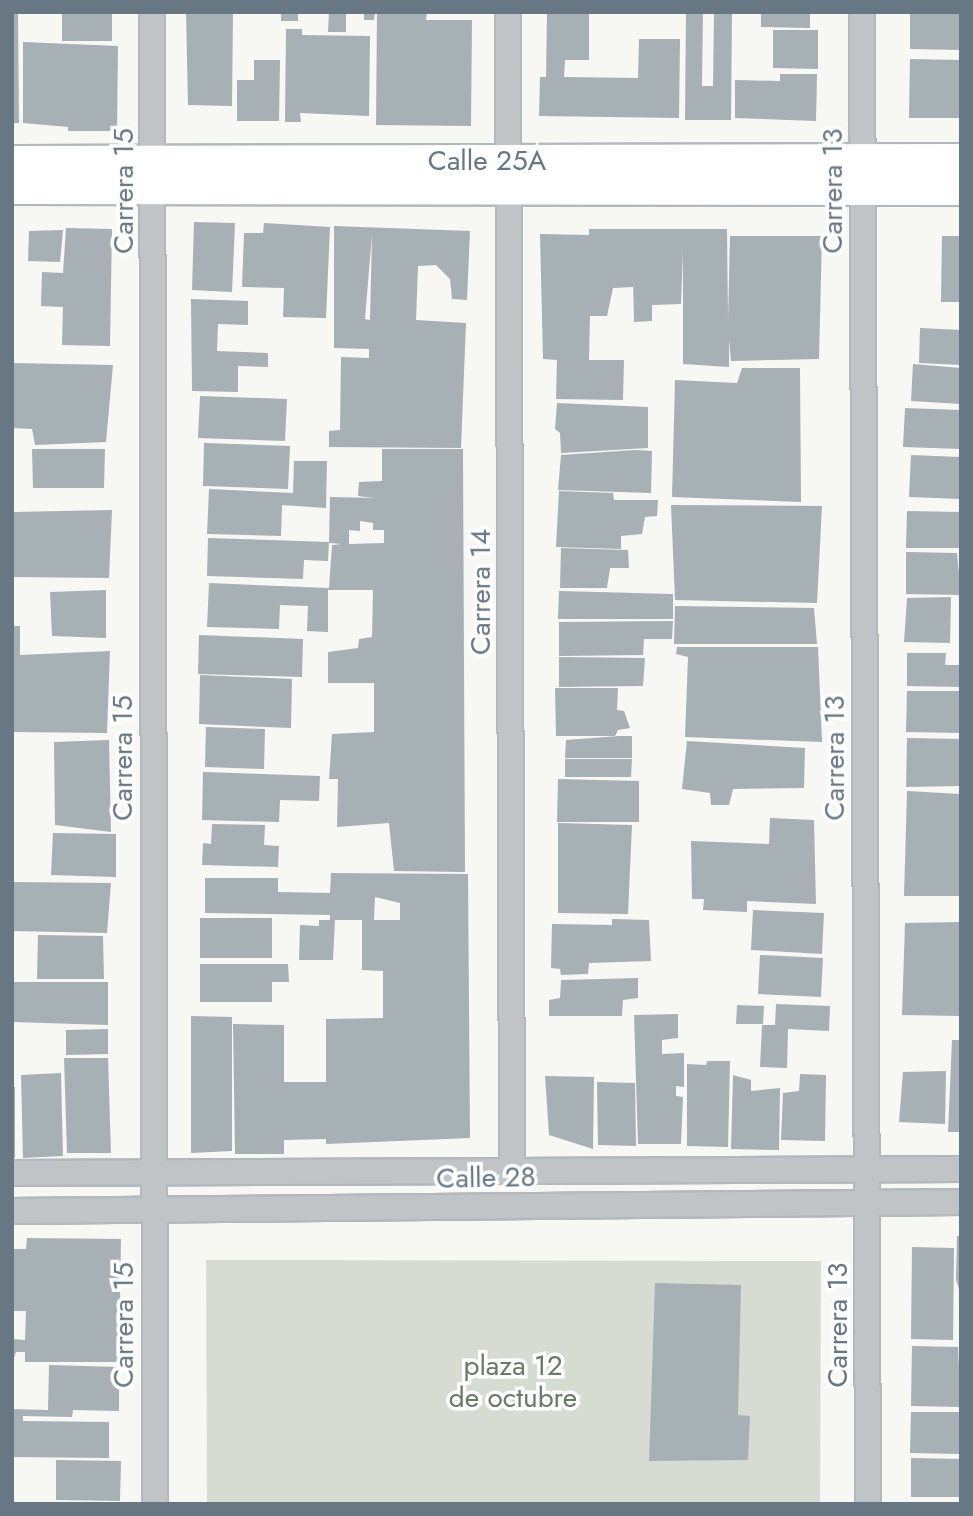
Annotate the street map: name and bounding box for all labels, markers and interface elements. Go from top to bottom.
street label: Carrera 15 [107,128,141,254]
street label: Carrera 13 [816,128,850,254]
street label: Calle 25A [428,144,546,178]
street label: Carrera 14 [464,529,498,655]
street label: Carrera 15 [106,695,140,821]
street label: Carrera 13 [818,695,852,821]
street label: Calle 28 [436,1160,536,1196]
street label: Carrera 15 [107,1262,141,1388]
street label: Carrera 13 [821,1262,855,1388]
park label: plaza 12 de octubre [449,1349,577,1415]

